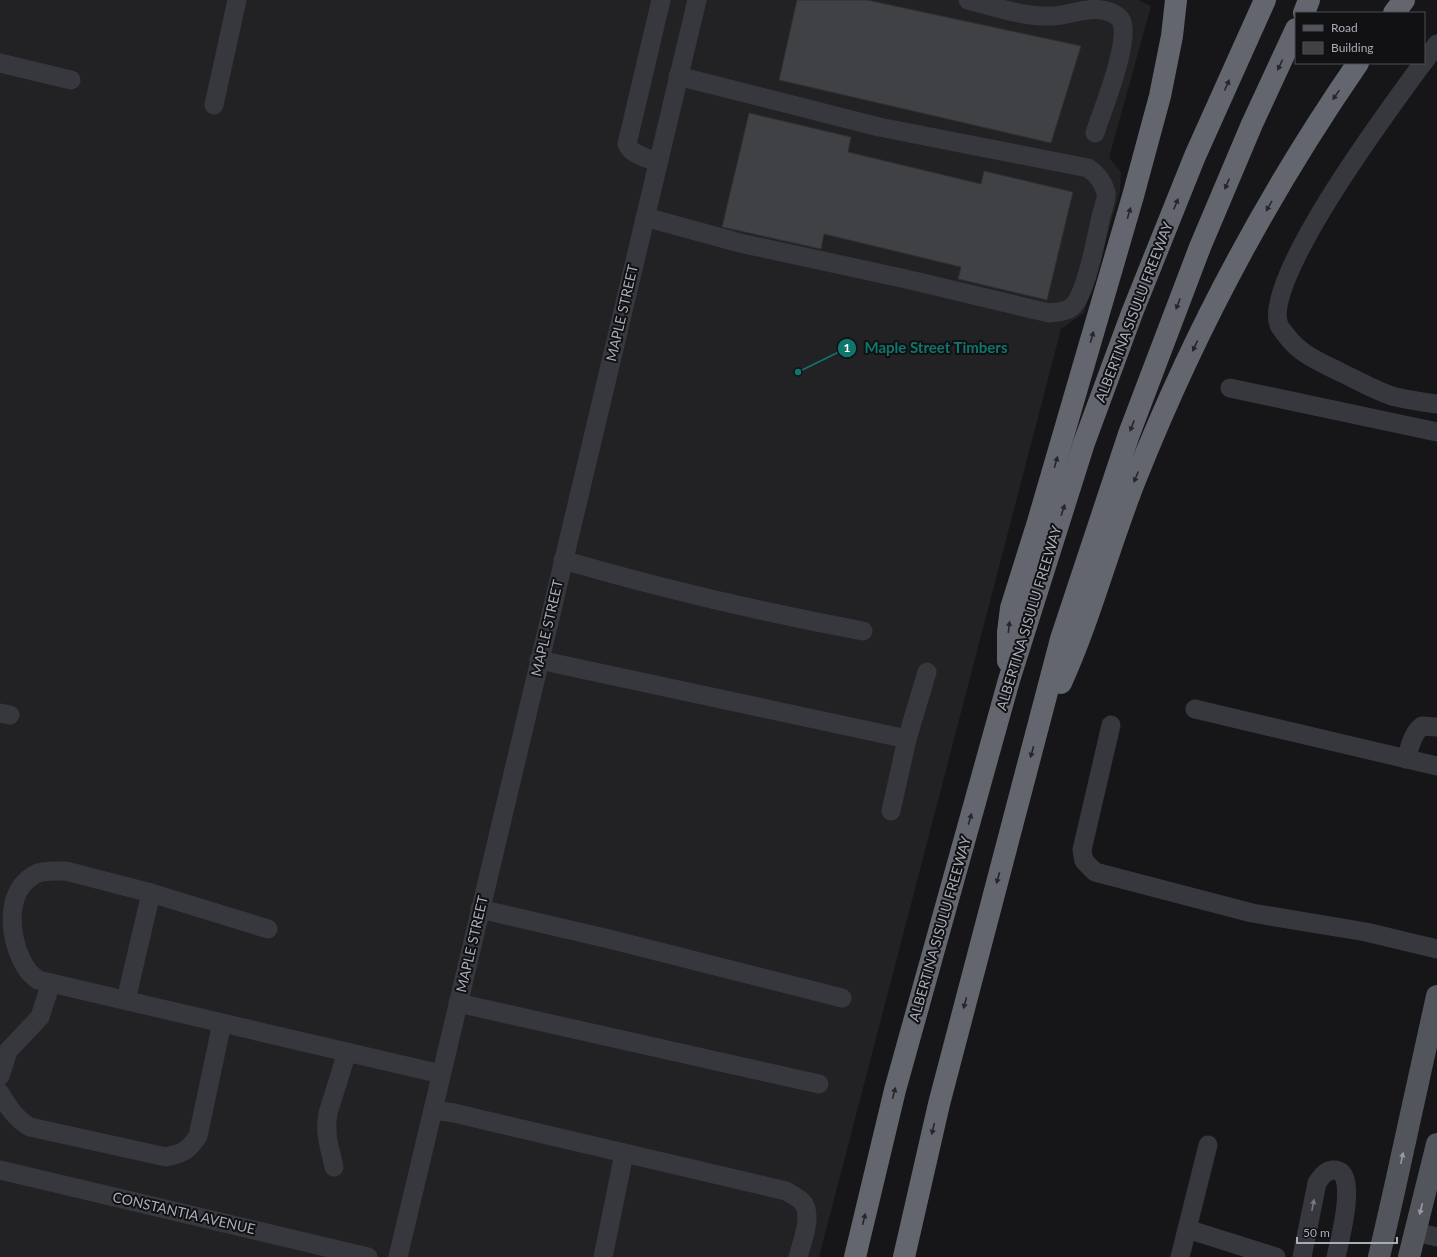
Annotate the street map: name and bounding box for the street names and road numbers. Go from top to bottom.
street label: ALBERTINA SISULU FREEWAY [1091,219,1176,404]
street label: MAPLE STREET [602,262,641,363]
street label: ALBERTINA SISULU FREEWAY [992,523,1065,712]
street label: MAPLE STREET [527,577,566,678]
street label: ALBERTINA SISULU FREEWAY [905,834,974,1023]
street label: MAPLE STREET [452,893,491,994]
street label: CONSTANTIA AVENUE [111,1188,257,1237]

